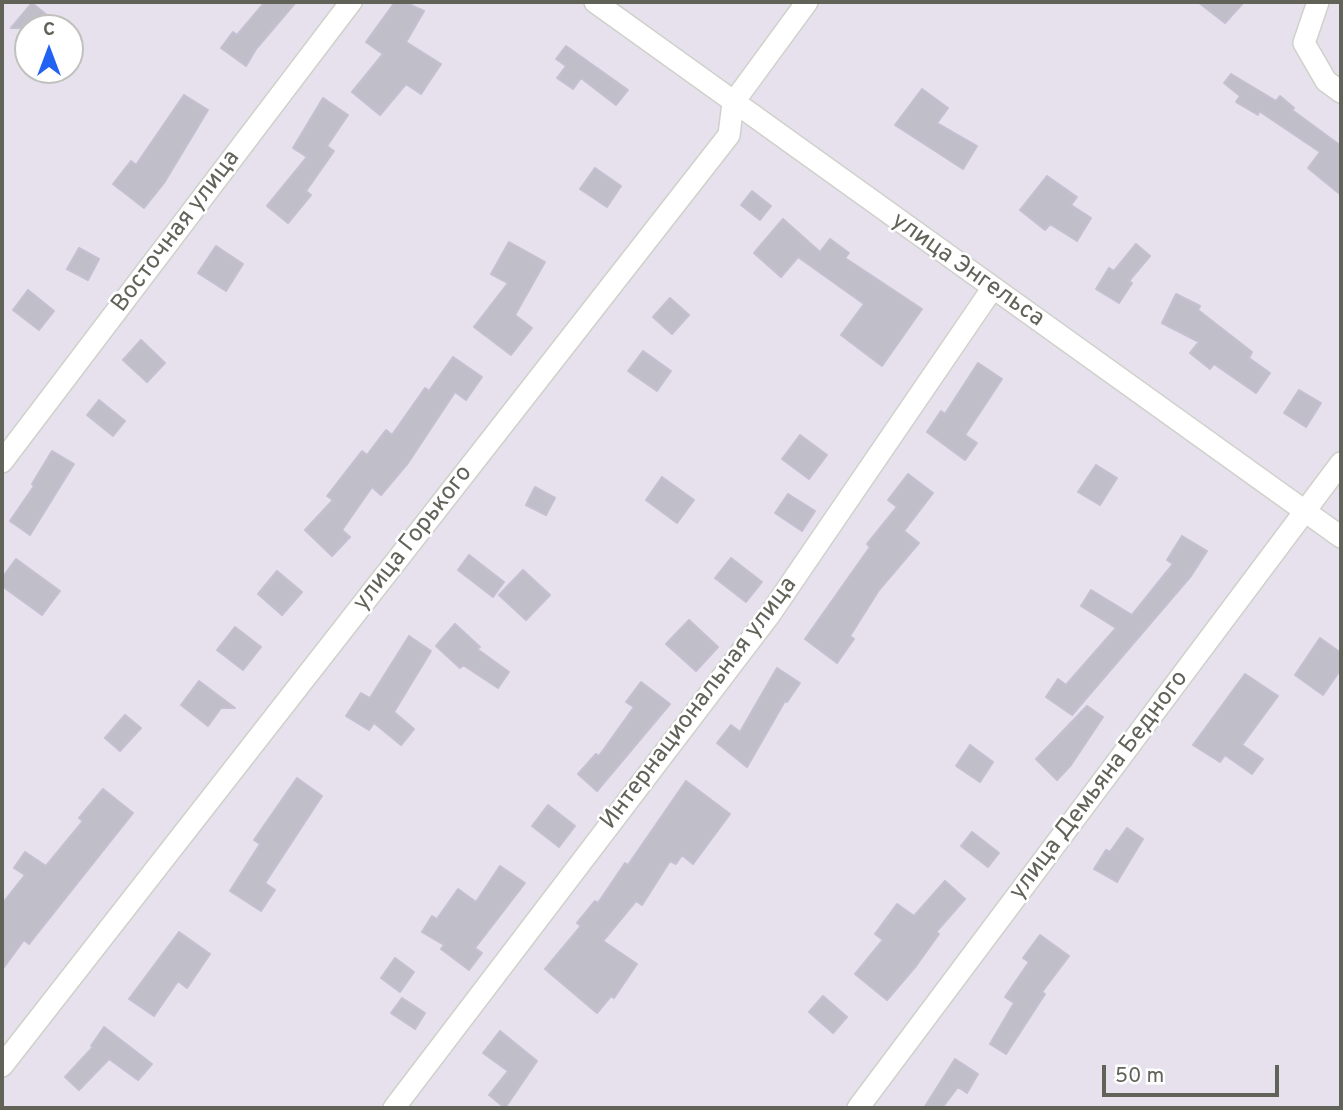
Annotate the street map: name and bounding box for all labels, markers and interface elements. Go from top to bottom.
north arrow [14,14,84,84]
text: С [43,18,55,42]
street label: Восточная улица [107,145,247,319]
street label: улица Энгельса [885,208,1049,334]
street label: улица Горького [348,461,480,617]
street label: Интернациональная улица [596,572,804,836]
street label: улица Демьяна Бедного [1004,666,1196,906]
scale bar [1105,1050,1282,1094]
text: 50 m [1115,1063,1164,1090]

